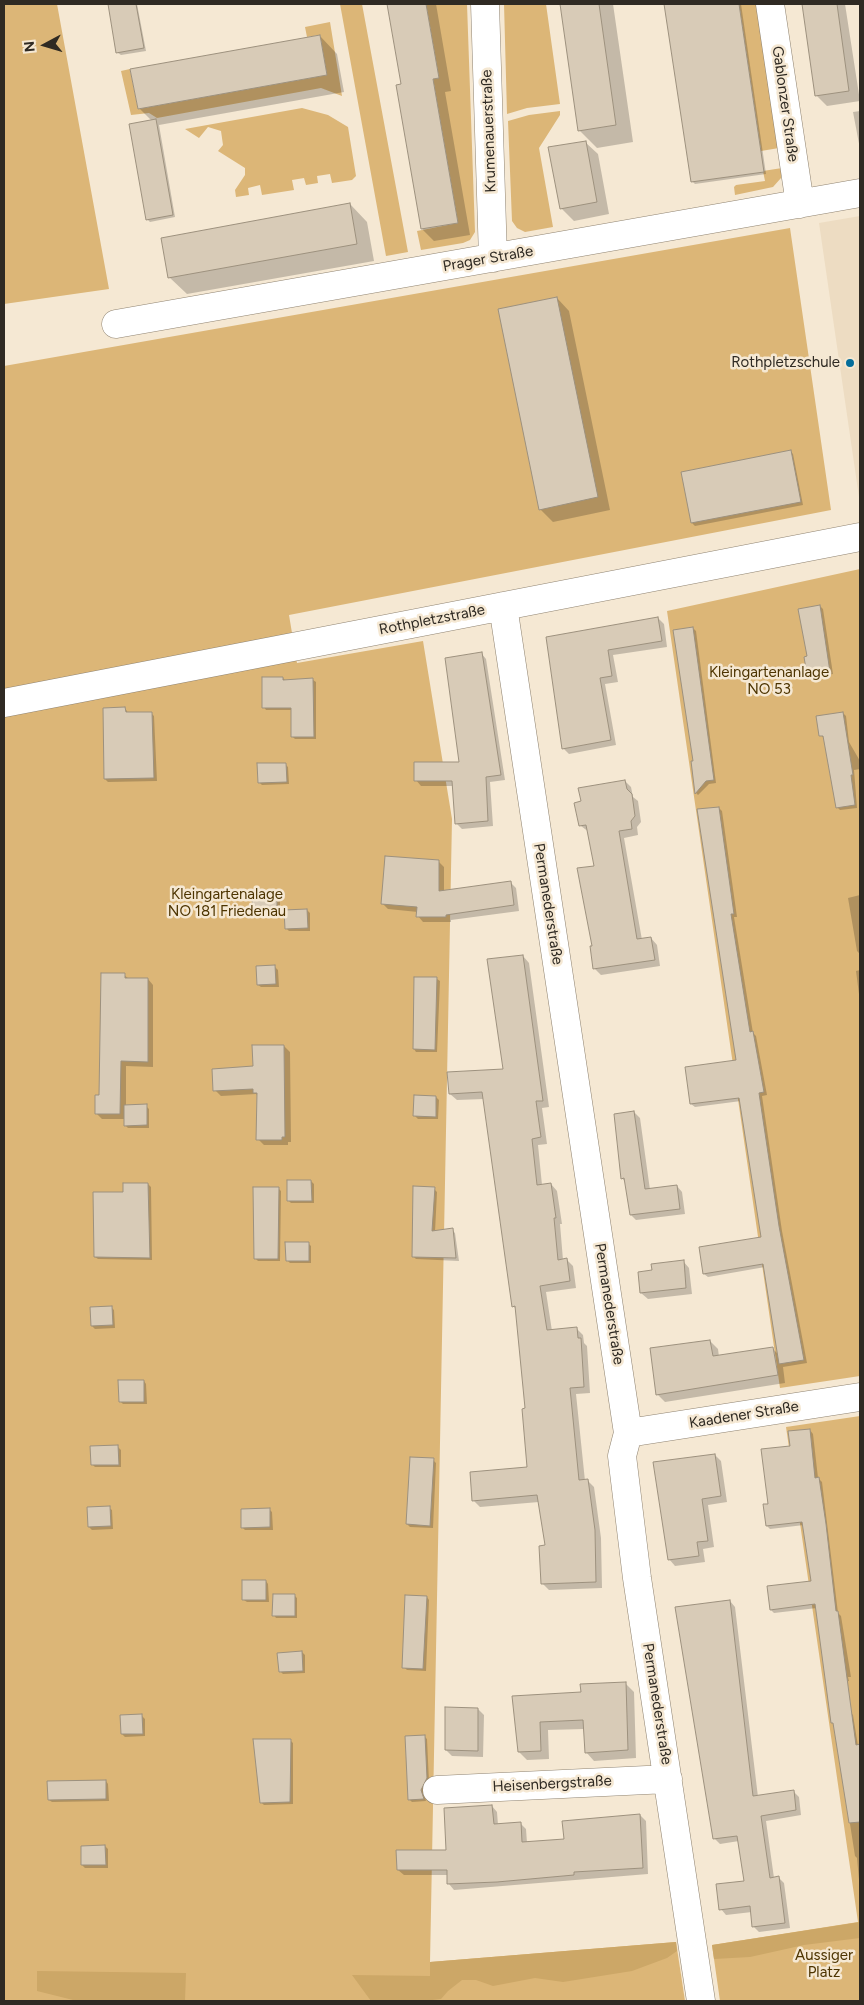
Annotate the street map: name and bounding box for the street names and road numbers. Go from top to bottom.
street label: Gablonzer Straße [768,45,802,163]
street label: Krumenauerstraße [478,69,500,193]
street label: Prager Straße [441,242,535,276]
street label: Rothpletzstraße [377,601,487,639]
street label: Permanederstraße [530,842,566,966]
street label: Permanederstraße [591,1242,627,1366]
street label: Kaadener Straße [688,1397,800,1433]
street label: Permanederstraße [639,1642,675,1766]
street label: Heisenbergstraße [492,1772,612,1796]

